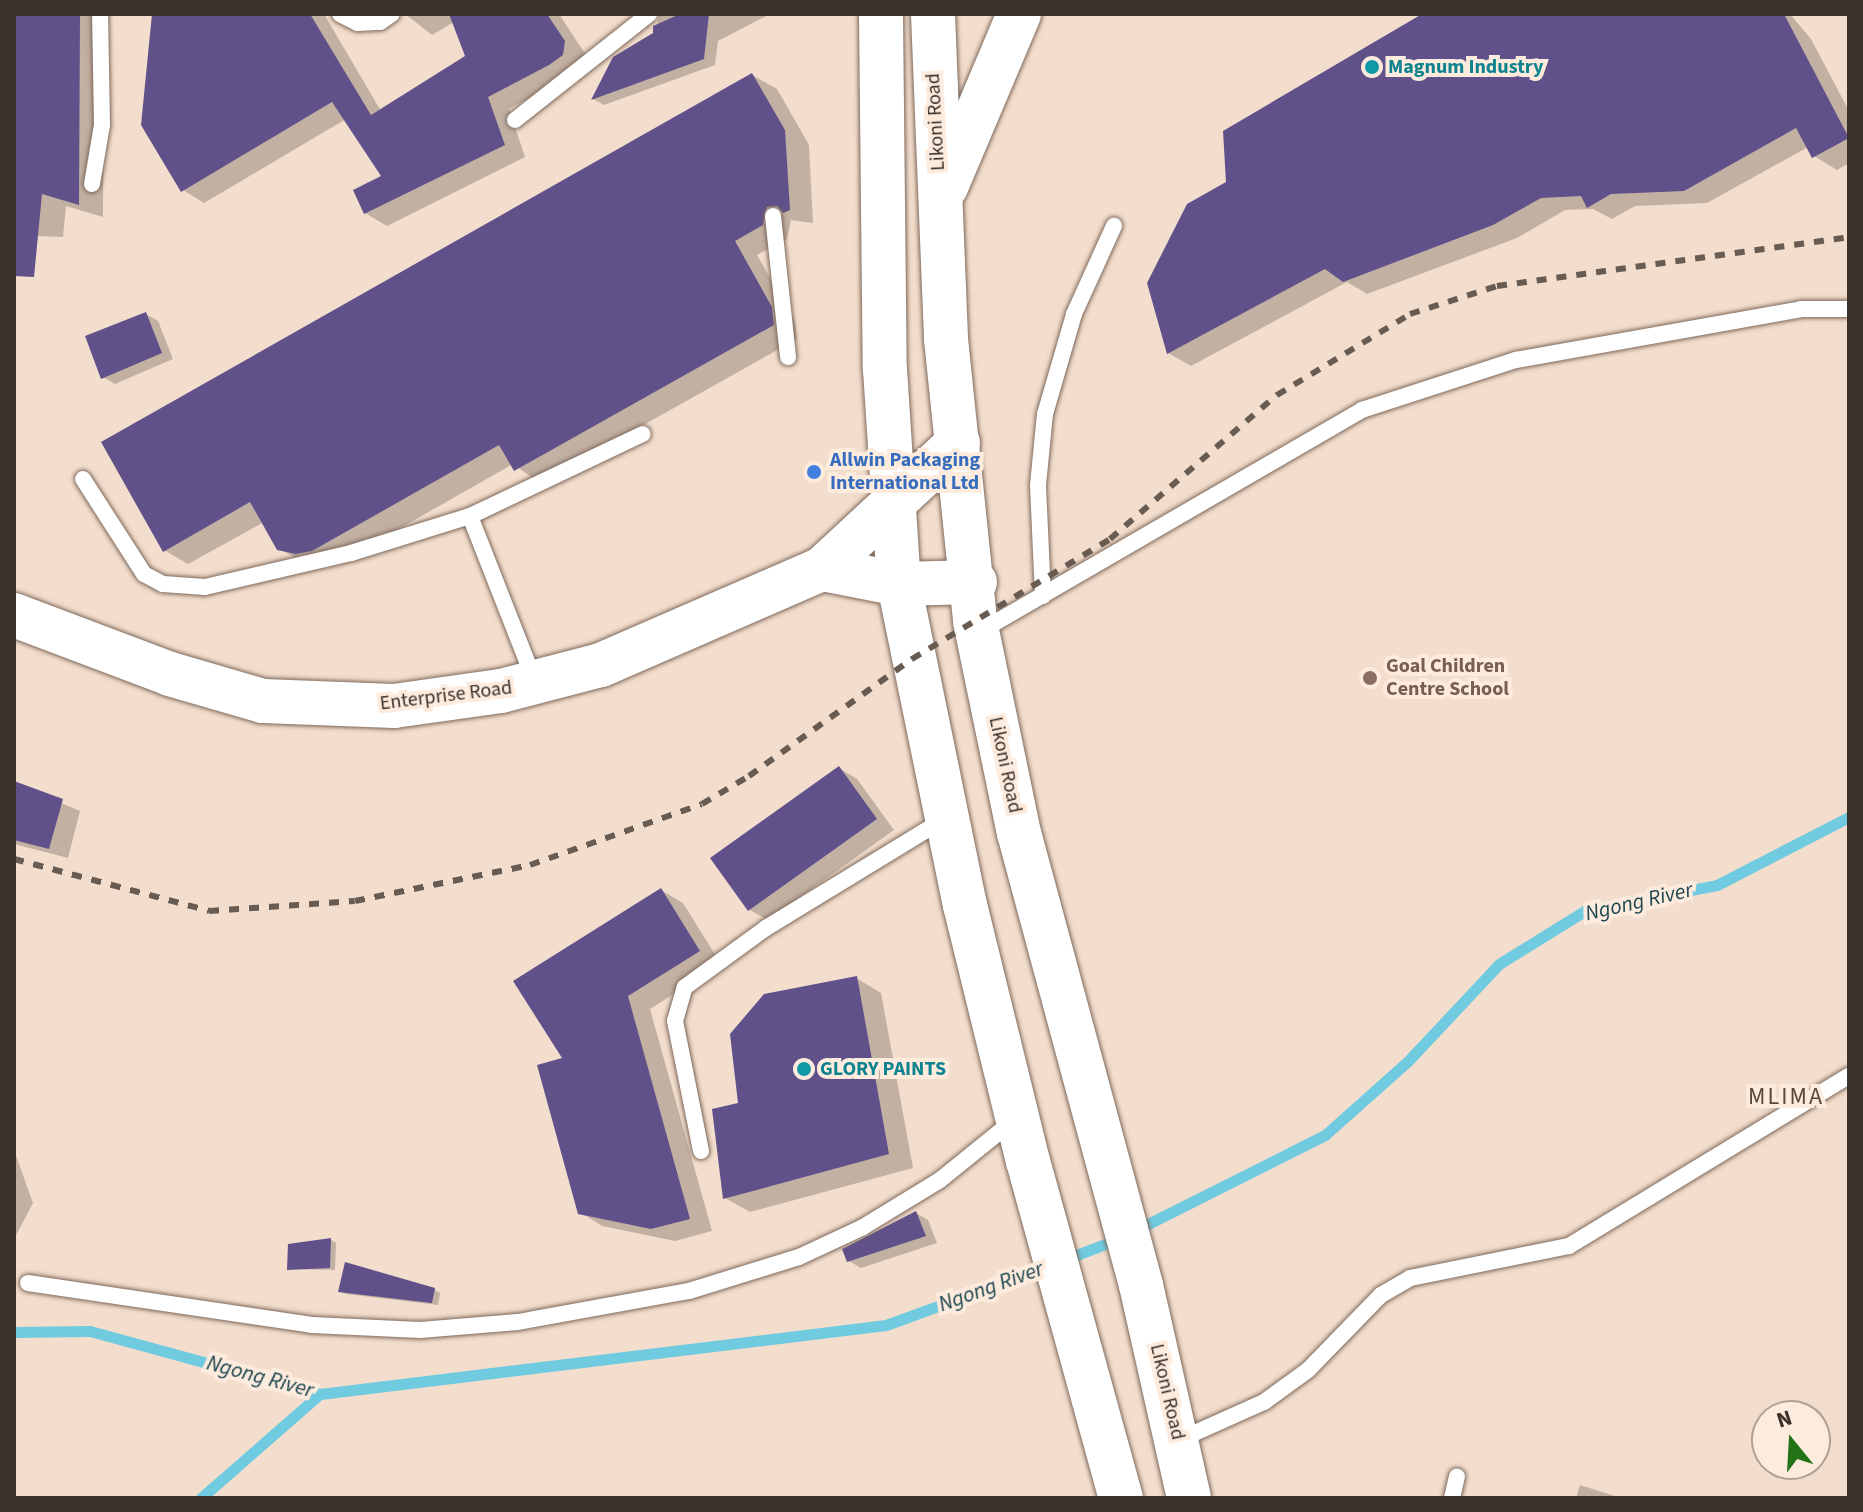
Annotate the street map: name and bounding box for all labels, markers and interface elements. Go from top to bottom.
place label: Magnum Industry [1388,55,1543,79]
marker: Magnum Industry [1363,58,1381,76]
street label: Likoni Road [921,73,951,171]
place label: Allwin Packaging International Ltd [830,448,980,495]
marker: Allwin Packaging International Ltd [805,463,823,481]
place label: Goal Children Centre School [1386,654,1509,701]
marker: Goal Children Centre School [1361,669,1379,687]
street label: Enterprise Road [379,676,513,716]
street label: Likoni Road [983,715,1027,815]
water label: Ngong River [1583,877,1695,927]
place label: GLORY PAINTS [820,1057,946,1081]
marker: GLORY PAINTS [795,1060,813,1078]
district label: MLIMA [1748,1083,1824,1111]
water label: Ngong River [935,1256,1047,1318]
street label: Likoni Road [1144,1342,1190,1442]
water label: Ngong River [204,1350,316,1404]
north arrow [1751,1400,1831,1480]
text: N [1772,1402,1796,1437]

